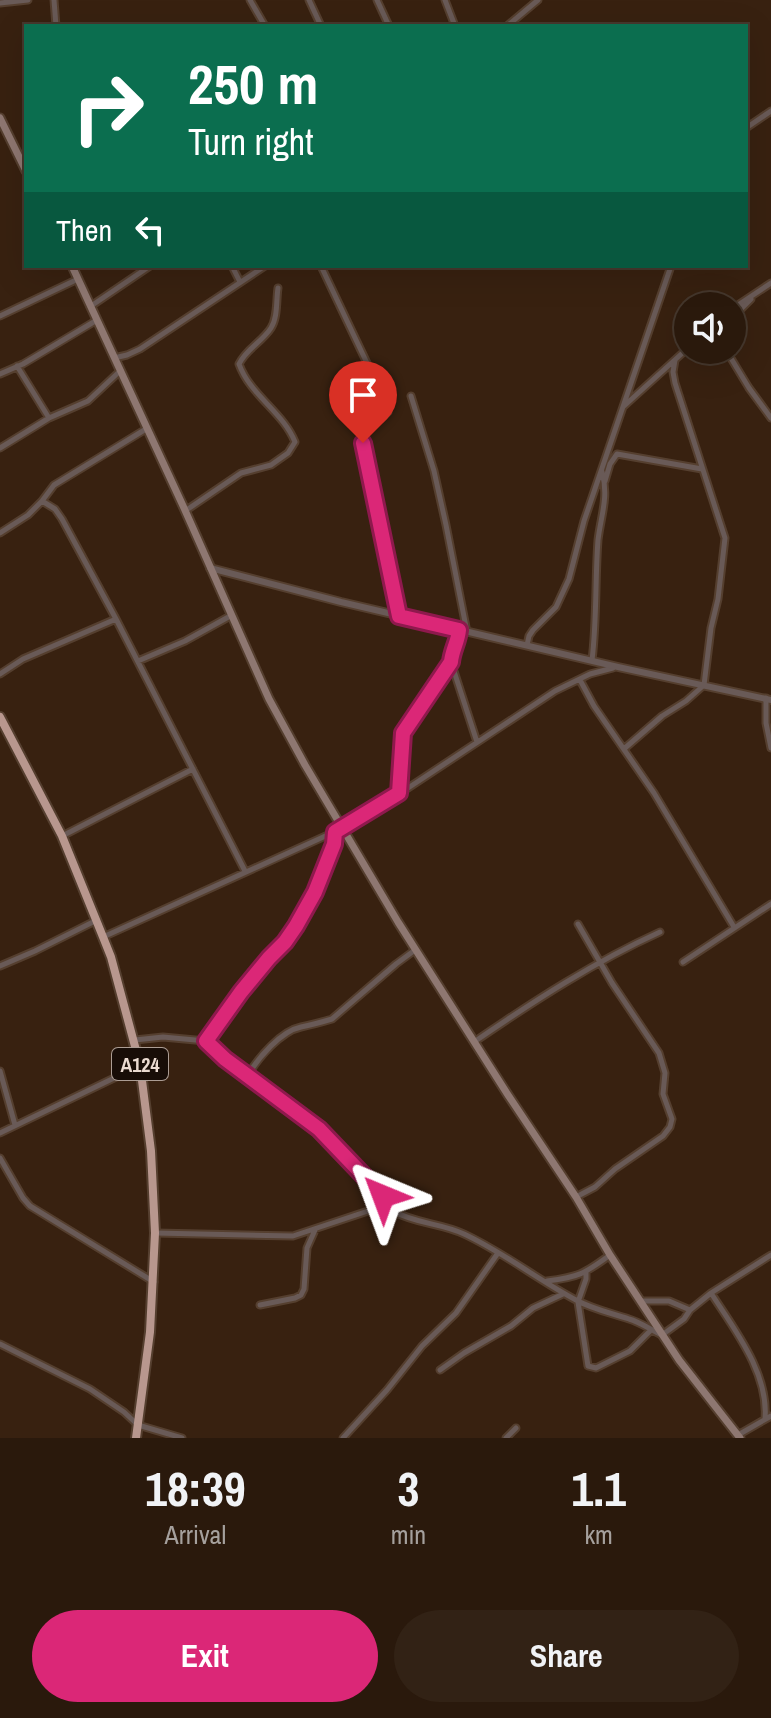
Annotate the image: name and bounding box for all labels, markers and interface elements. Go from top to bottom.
text: 250 m [188,46,318,121]
icon: right [56,56,160,160]
text: Turn right [188,118,313,166]
icon: left [128,208,172,252]
text: Then [56,210,112,250]
map controls [674,292,746,364]
button: sound [674,292,746,364]
pin [329,361,397,443]
icon: arrive [341,373,385,417]
road number: A124 [112,1048,168,1080]
position arrow [341,1154,425,1238]
text: 18:39 [145,1456,246,1521]
text: 3 [398,1456,419,1521]
text: 1.1 [571,1456,626,1521]
text: Arrival [165,1517,226,1552]
text: min [391,1517,426,1552]
text: km [584,1517,613,1552]
button: Exit [32,1610,378,1702]
button: Share [394,1610,739,1702]

